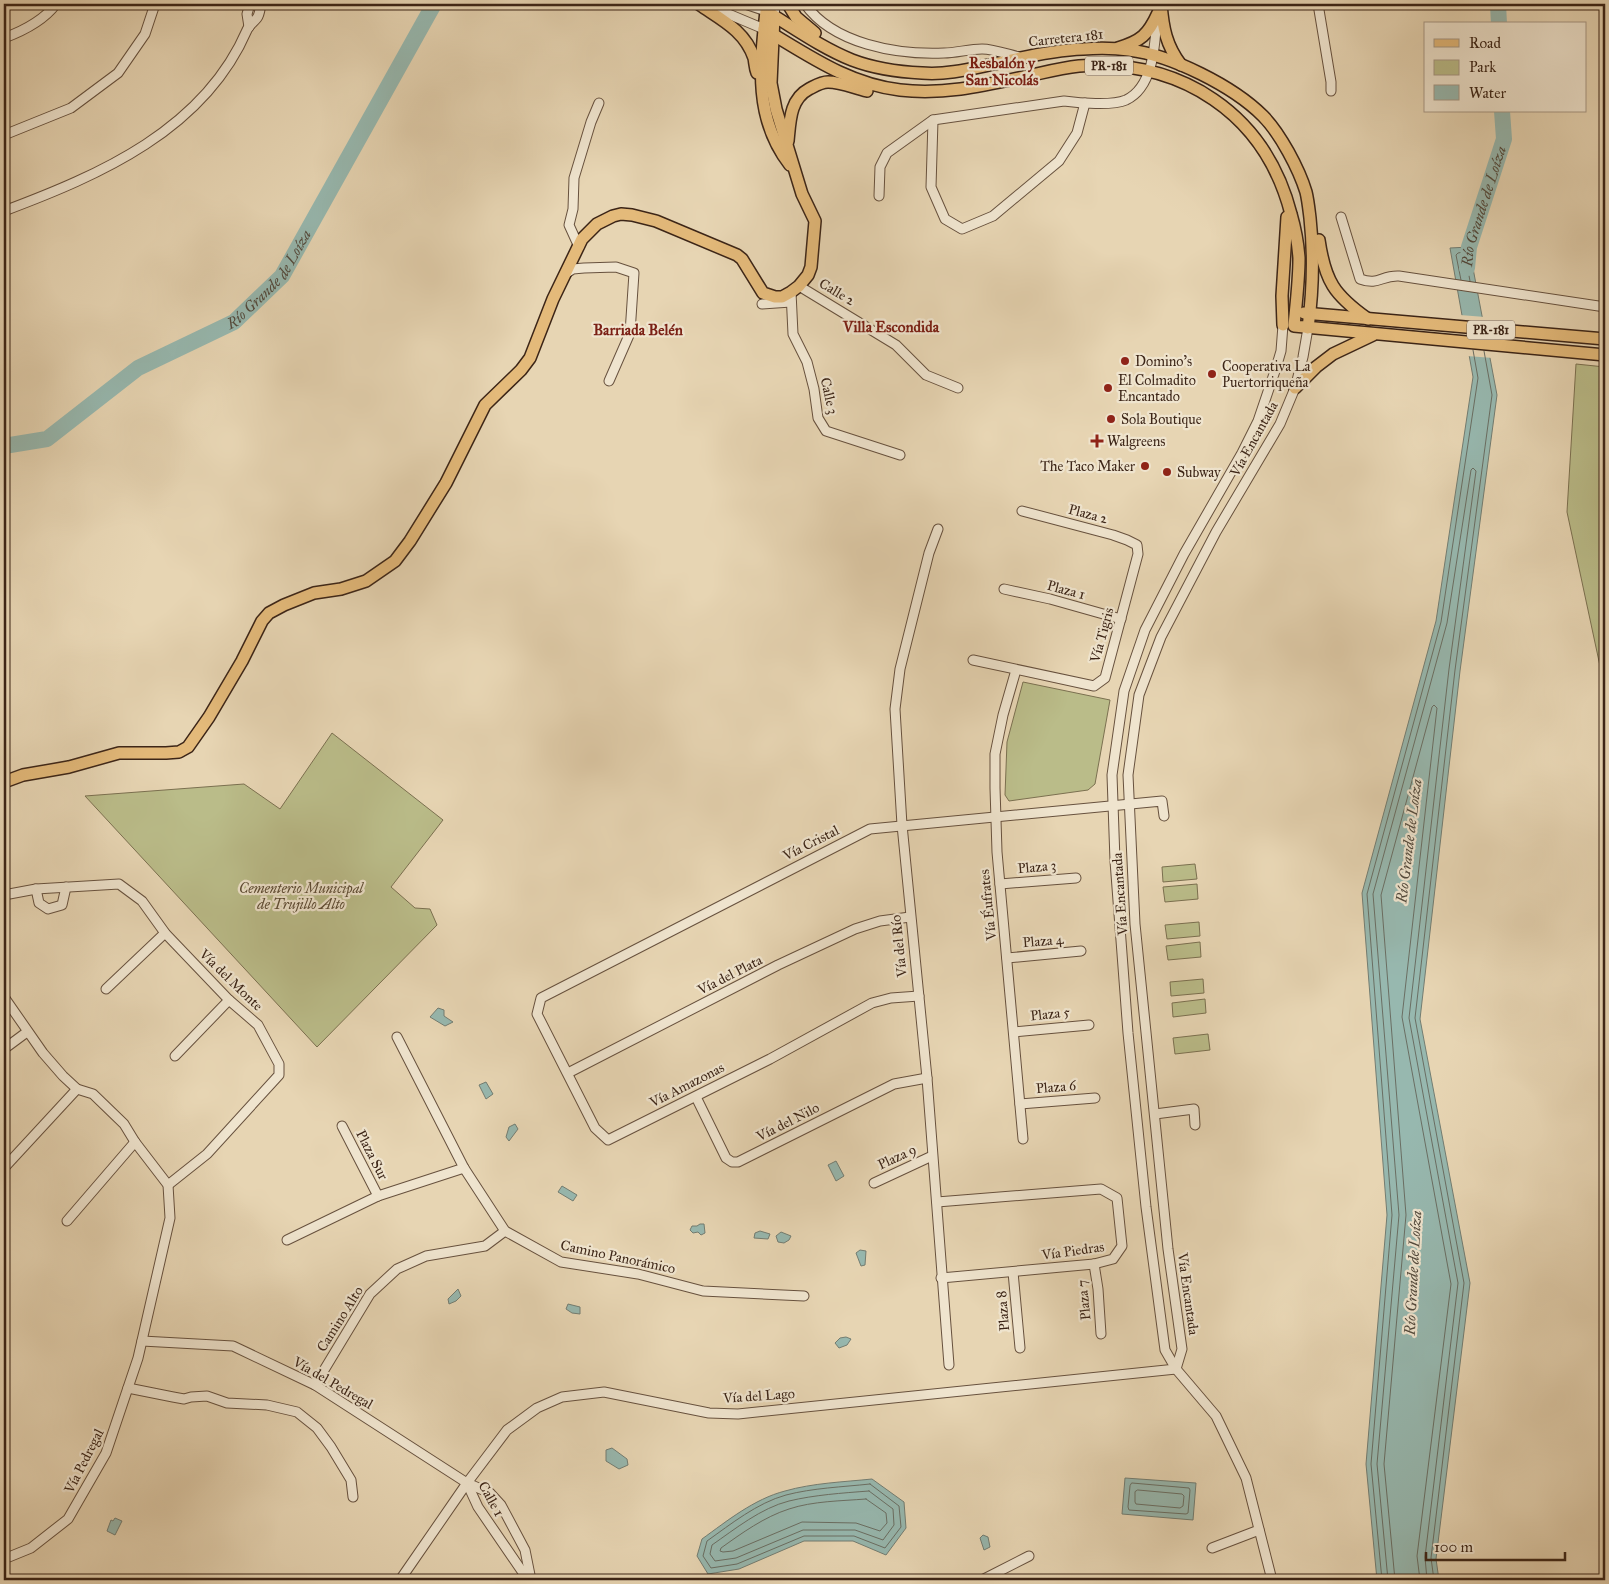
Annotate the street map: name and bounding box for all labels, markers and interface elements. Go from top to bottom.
legend [1424,22,1586,112]
street label: Carretera 181 [1028,26,1105,50]
text: Road [1469,34,1501,52]
district label: Resbalón y San Nicolás [966,54,1039,89]
road number: PR-181 [1085,56,1133,76]
text: Park [1469,58,1496,76]
text: Water [1469,84,1506,102]
water label: Río Grande de Loíza [1458,144,1510,268]
water label: Río Grande de Loíza [223,227,315,334]
street label: Calle 2 [816,275,858,309]
district label: Villa Escondida [842,318,940,336]
road number: PR-181 [1467,320,1515,340]
district label: Barriada Belén [593,321,684,339]
place label: Domino's [1135,353,1192,370]
marker: Domino's [1119,355,1131,367]
place label: Cooperativa La Puertorriqueña [1222,358,1310,392]
marker: Cooperativa La Puertorriqueña [1206,368,1218,380]
place label: El Colmadito Encantado [1118,372,1196,405]
street label: Calle 3 [817,376,841,416]
marker: El Colmadito Encantado [1102,382,1114,394]
street label: Vía Encantada [1226,399,1282,480]
place label: Sola Boutique [1121,411,1202,429]
marker: Sola Boutique [1105,413,1117,425]
place label: Walgreens [1107,433,1165,450]
marker: Walgreens [1091,435,1103,447]
place label: The Taco Maker [1040,458,1136,475]
marker: The Taco Maker [1139,460,1151,472]
place label: Subway [1177,464,1221,481]
marker: Subway [1161,466,1173,478]
street label: Plaza 2 [1066,501,1110,527]
street label: Plaza 1 [1045,577,1087,603]
street label: Vía Tigris [1086,606,1117,665]
water label: Río Grande de Loíza [1392,778,1426,905]
street label: Vía Cristal [779,822,842,865]
street label: Vía Encantada [1109,852,1131,937]
street label: Plaza 3 [1017,857,1057,877]
street label: Vía Éufrates [974,869,1000,943]
park label: Cementerio Municipal de Trujillo Alto [239,880,364,913]
street label: Vía del Río [887,914,911,979]
street label: Plaza 4 [1022,931,1065,951]
street label: Vía del Monte [195,945,266,1015]
street label: Vía del Plata [694,951,765,999]
street label: Plaza 5 [1029,1003,1071,1025]
street label: Vía Amazonas [646,1059,727,1112]
street label: Plaza 6 [1035,1077,1078,1097]
street label: Vía del Nilo [753,1099,822,1146]
street label: Plaza Sur [352,1127,392,1184]
street label: Plaza 9 [875,1141,919,1173]
water label: Río Grande de Loíza [1401,1210,1425,1337]
street label: Camino Panorámico [559,1237,677,1277]
street label: Vía Piedras [1040,1238,1105,1264]
street label: Vía Encantada [1174,1251,1202,1336]
street label: Plaza 7 [1073,1279,1095,1321]
street label: Camino Alto [313,1283,367,1355]
street label: Plaza 8 [993,1290,1013,1332]
street label: Vía del Pedregal [289,1353,376,1413]
street label: Vía del Lago [722,1385,795,1407]
street label: Vía Pedregal [60,1426,108,1497]
street label: Calle 1 [475,1479,508,1520]
scale bar [1426,1529,1565,1561]
text: 100 m [1434,1538,1474,1556]

